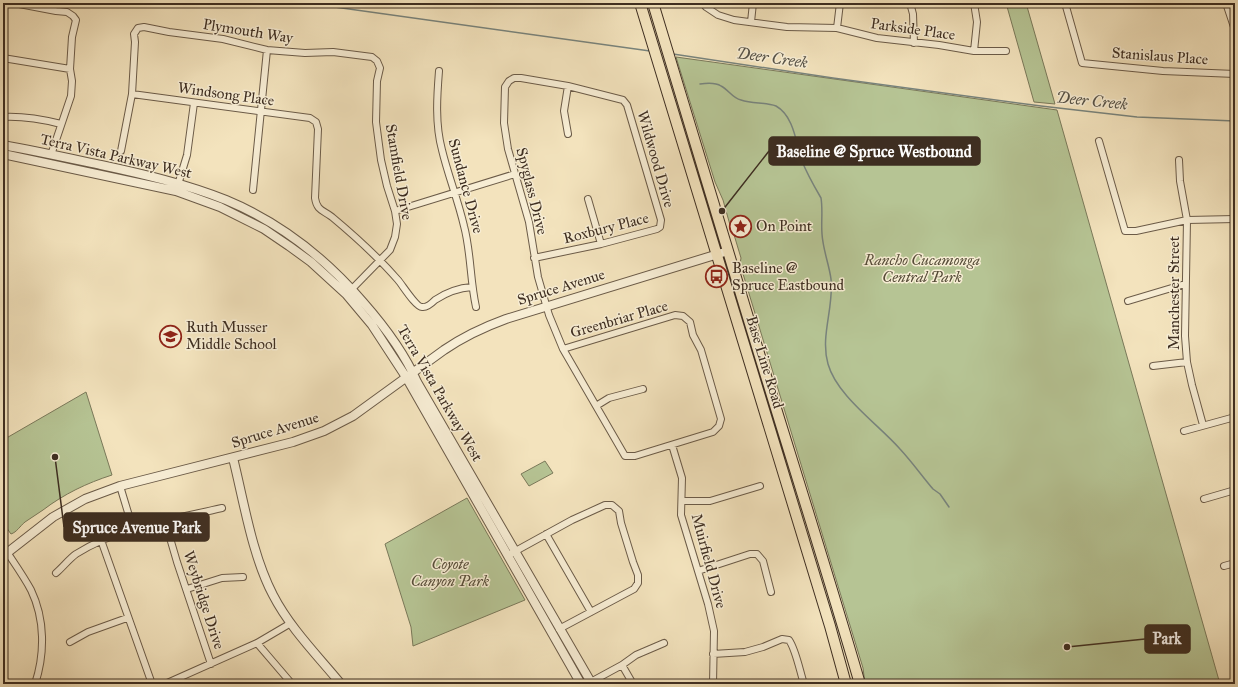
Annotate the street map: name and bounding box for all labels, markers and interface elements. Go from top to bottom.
street label: Parkside Place [870,14,956,44]
street label: Plymouth Way [202,15,295,47]
water label: Deer Creek [735,43,809,72]
street label: Stanislaus Place [1111,44,1209,68]
street label: Windsong Place [177,78,275,110]
water label: Deer Creek [1055,87,1129,114]
street label: Wildwood Drive [634,108,678,210]
street label: Stamfield Drive [382,123,416,221]
street label: Terra Vista Parkway West [38,130,194,182]
street label: Sundance Drive [445,137,487,235]
callout: Baseline @ Spruce Westbound [769,137,980,165]
text: Baseline @ Spruce Westbound [776,142,973,162]
street label: Spyglass Drive [512,146,552,236]
street label: Roxbury Place [561,209,651,247]
place icon: On Point [727,213,753,239]
place label: On Point [756,217,813,235]
street label: Manchester Street [1165,235,1183,350]
park label: Rancho Cucamonga Central Park [863,251,980,286]
place label: Baseline @ Spruce Eastbound [732,259,844,294]
bus stop icon: Baseline @ Spruce Eastbound [704,264,730,290]
street label: Spruce Avenue [515,265,607,309]
street label: Greenbriar Place [568,296,670,342]
street label: Base Line Road [742,313,788,411]
place label: Ruth Musser Middle School [186,318,278,353]
street label: Terra Vista Parkway West [393,321,487,465]
school or university icon: Ruth Musser Middle School [157,323,183,349]
street label: Spruce Avenue [229,408,321,452]
street label: Muirfield Drive [688,512,730,610]
callout: Spruce Avenue Park [64,513,209,541]
text: Spruce Avenue Park [72,518,202,538]
street label: Weybridge Drive [180,549,228,651]
park label: Coyote Canyon Park [411,555,490,590]
callout: Park [1145,625,1190,653]
text: Park [1153,629,1182,648]

